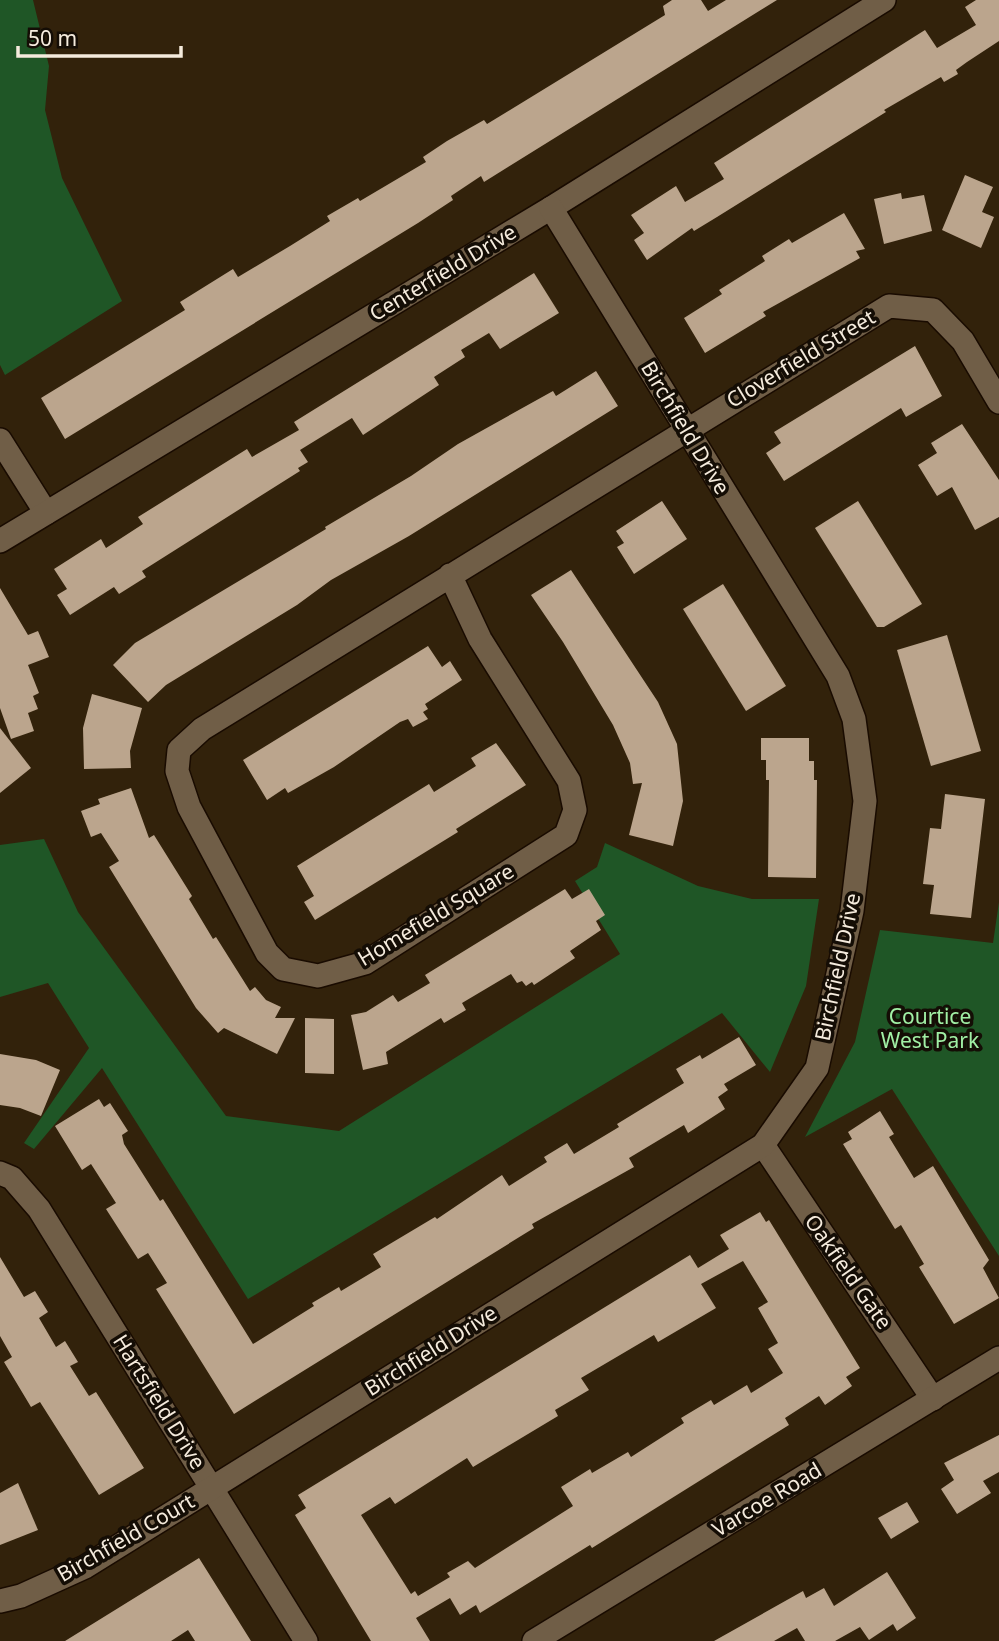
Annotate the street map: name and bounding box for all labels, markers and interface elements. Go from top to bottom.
scale bar [18,14,180,58]
text: 50 m [28,24,77,52]
street label: Centerfield Drive [364,217,521,327]
street label: Cloverfield Street [721,302,881,414]
street label: Birchfield Drive [635,356,737,499]
street label: Homefield Square [352,856,519,972]
street label: Birchfield Drive [808,890,866,1043]
park label: Courtice West Park [881,1002,980,1054]
street label: Oakfield Gate [799,1208,899,1334]
street label: Birchfield Drive [359,1298,502,1402]
street label: Hartsfield Drive [107,1329,212,1474]
street label: Varcoe Road [707,1456,826,1543]
street label: Birchfield Court [52,1486,199,1588]

